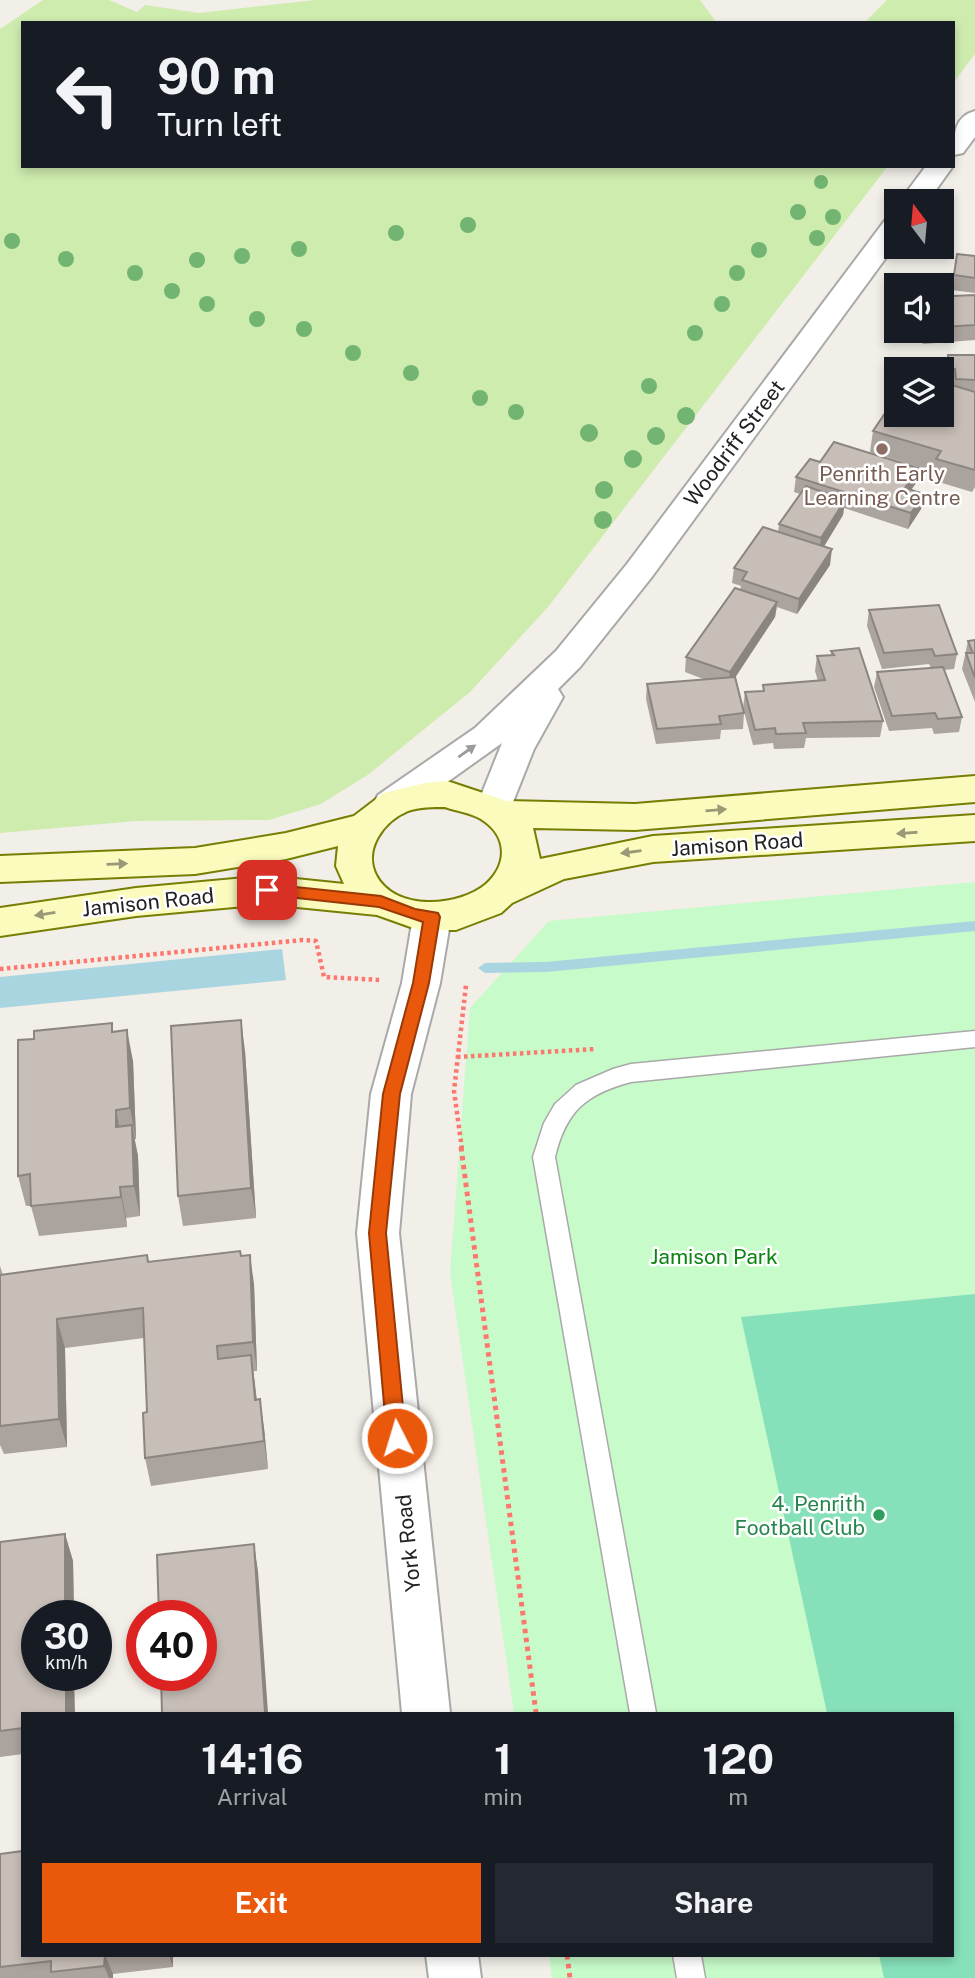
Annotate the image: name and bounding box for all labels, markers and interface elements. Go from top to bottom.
text: 90 m [157,47,276,105]
icon: left [42,49,133,140]
text: Turn left [157,106,282,143]
north arrow [884,189,954,259]
map controls [884,189,954,427]
button: sound [884,273,954,343]
button: layers [884,357,954,427]
street label: Woodriff Street [678,375,790,511]
marker: Penrith Early Learning Centre [874,441,890,457]
place label: Penrith Early Learning Centre [803,461,961,510]
one-way arrow [458,744,476,758]
one-way arrow [705,804,727,815]
street label: Jamison Road [670,827,804,861]
one-way arrow [896,828,918,839]
one-way arrow [620,847,642,858]
one-way arrow [106,858,128,870]
pin [237,860,297,920]
icon: arrive [248,871,286,909]
street label: Jamison Road [81,883,215,921]
one-way arrow [34,909,56,920]
park label: Jamison Park [650,1244,778,1269]
position arrow [360,1401,434,1475]
place label: 4. Penrith Football Club [735,1491,865,1540]
street label: York Road [390,1493,426,1593]
marker: 4. Penrith Football Club [871,1507,887,1523]
speed limit sign: 40 [126,1600,217,1691]
text: 30 [44,1616,89,1657]
text: km/h [45,1652,88,1673]
text: 14:16 [201,1734,304,1783]
text: 1 [494,1734,512,1783]
text: 120 [702,1734,774,1783]
text: Arrival [217,1783,288,1810]
text: min [483,1783,522,1810]
text: m [728,1783,748,1810]
button: Exit [42,1863,481,1943]
button: Share [495,1863,933,1943]

